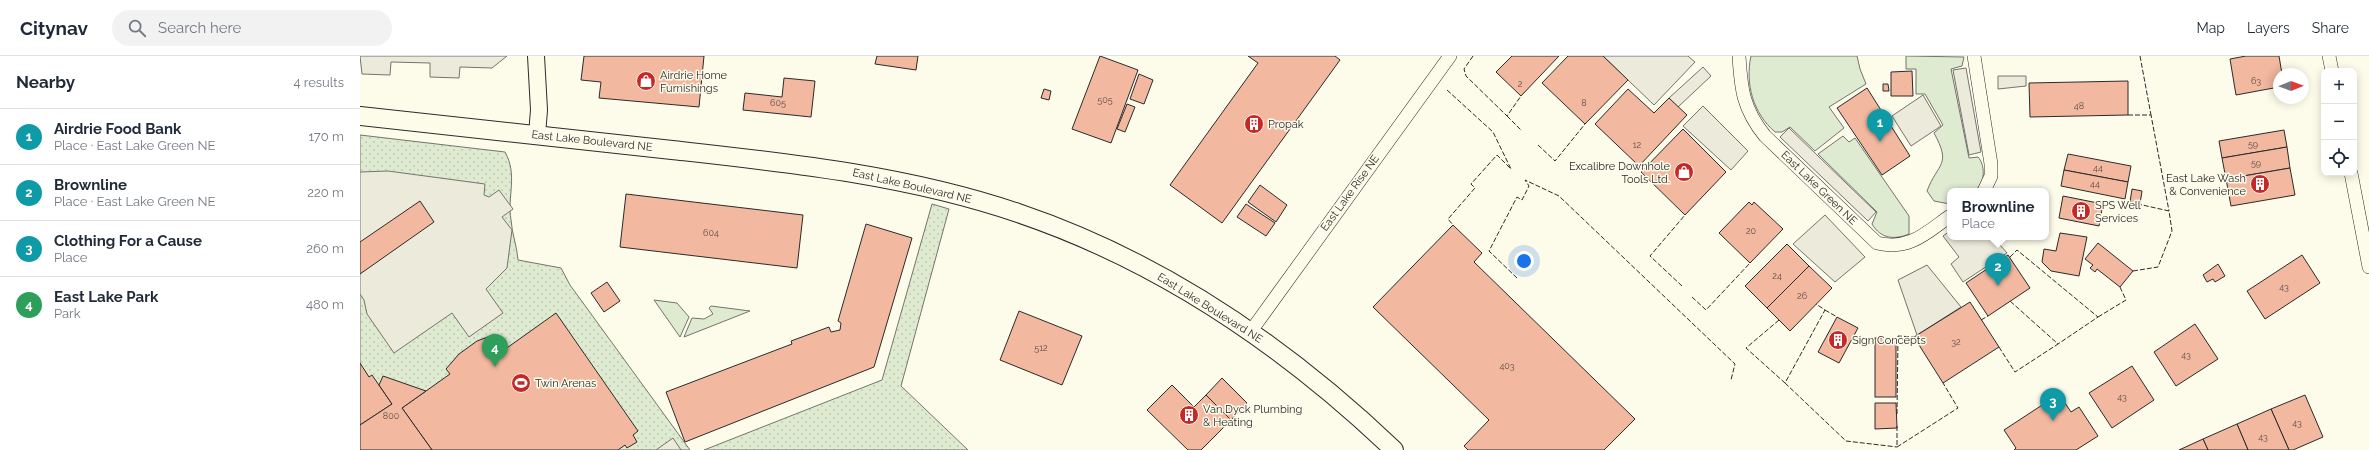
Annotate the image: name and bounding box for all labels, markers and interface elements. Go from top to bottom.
search box [112,10,392,46]
text: Citynav [20,17,88,39]
icon: search [126,17,148,39]
text: Search here [158,19,241,37]
text: Map [2197,20,2225,36]
text: Layers [2247,20,2290,36]
text: Share [2312,20,2349,36]
north arrow [2273,68,2309,104]
map controls [2321,68,2357,176]
button: + [2321,68,2357,104]
place label: Airdrie Home Furnishings [660,69,728,95]
shop icon: Airdrie Home Furnishings [635,70,657,92]
text: Nearby [16,72,75,92]
text: 4 results [293,75,344,90]
house number: 63 [2251,76,2261,86]
house number: 2 [1518,79,1523,89]
house number: 505 [1097,95,1113,105]
house number: 605 [770,98,786,108]
house number: 8 [1581,98,1587,108]
house number: 48 [2074,101,2084,111]
button: − [2321,104,2357,140]
pin: 1 [1867,109,1893,142]
building icon: Propak [1243,113,1265,135]
place label: Propak [1268,118,1304,131]
text: Airdrie Food Bank [54,120,181,138]
street label: East Lake Boulevard NE [531,128,653,154]
text: 1 [26,129,32,144]
text: 170 m [308,129,344,144]
text: Place · East Lake Green NE [54,138,215,153]
house number: 59 [2248,139,2258,149]
house number: 12 [1633,140,1642,150]
button: locate [2321,140,2357,176]
street label: East Lake Green NE [1778,148,1860,228]
street label: East Lake Rise NE [1318,152,1382,234]
house number: 59 [2251,158,2261,168]
place label: Excalibre Downhole Tools Ltd. [1569,160,1671,186]
shop icon: Excalibre Downhole Tools Ltd. [1673,161,1695,183]
house number: 44 [2093,163,2103,173]
street label: East Lake Boulevard NE [851,166,973,206]
place label: East Lake Wash & Convenience [2166,172,2247,198]
building icon: East Lake Wash & Convenience [2249,173,2271,195]
text: Brownline [54,176,127,194]
house number: 44 [2090,179,2100,189]
text: 2 [25,185,33,200]
text: 220 m [307,185,344,200]
popup [1947,188,2049,240]
text: Place · East Lake Green NE [54,194,215,209]
text: Brownline [1962,198,2035,216]
place label: SPS Well Services [2095,199,2141,225]
building icon: SPS Well Services [2070,200,2092,222]
text: Place [1962,216,1995,231]
house number: 20 [1746,226,1757,236]
house number: 604 [703,228,719,238]
text: Clothing For a Cause [54,232,202,250]
text: 3 [25,241,33,256]
text: 260 m [306,241,344,256]
text: Place [54,250,87,265]
your location [1514,251,1534,271]
pin: 2 [1985,253,2011,286]
street label: East Lake Boulevard NE [1155,270,1265,346]
house number: 24 [1772,271,1782,281]
house number: 43 [2279,282,2289,292]
text: East Lake Park [54,288,158,306]
house number: 26 [1797,291,1808,301]
text: 4 [25,297,33,312]
text: 480 m [306,297,344,312]
text: Park [54,306,81,321]
building icon: Sign Concepts [1827,329,1849,351]
pin: 4 [482,334,508,367]
place label: Sign Concepts [1852,334,1926,347]
house number: 32 [1951,337,1961,347]
house number: 512 [1034,343,1048,353]
house number: 43 [2181,350,2191,360]
house number: 403 [1499,361,1515,371]
sports icon: Twin Arenas [510,372,532,394]
place label: Twin Arenas [535,377,596,390]
pin: 3 [2040,388,2066,421]
house number: 43 [2117,392,2127,402]
place label: Van Dyck Plumbing & Heating [1203,403,1302,429]
building icon: Van Dyck Plumbing & Heating [1178,404,1200,426]
house number: 800 [383,411,400,421]
house number: 43 [2292,418,2302,428]
house number: 43 [2258,432,2268,442]

